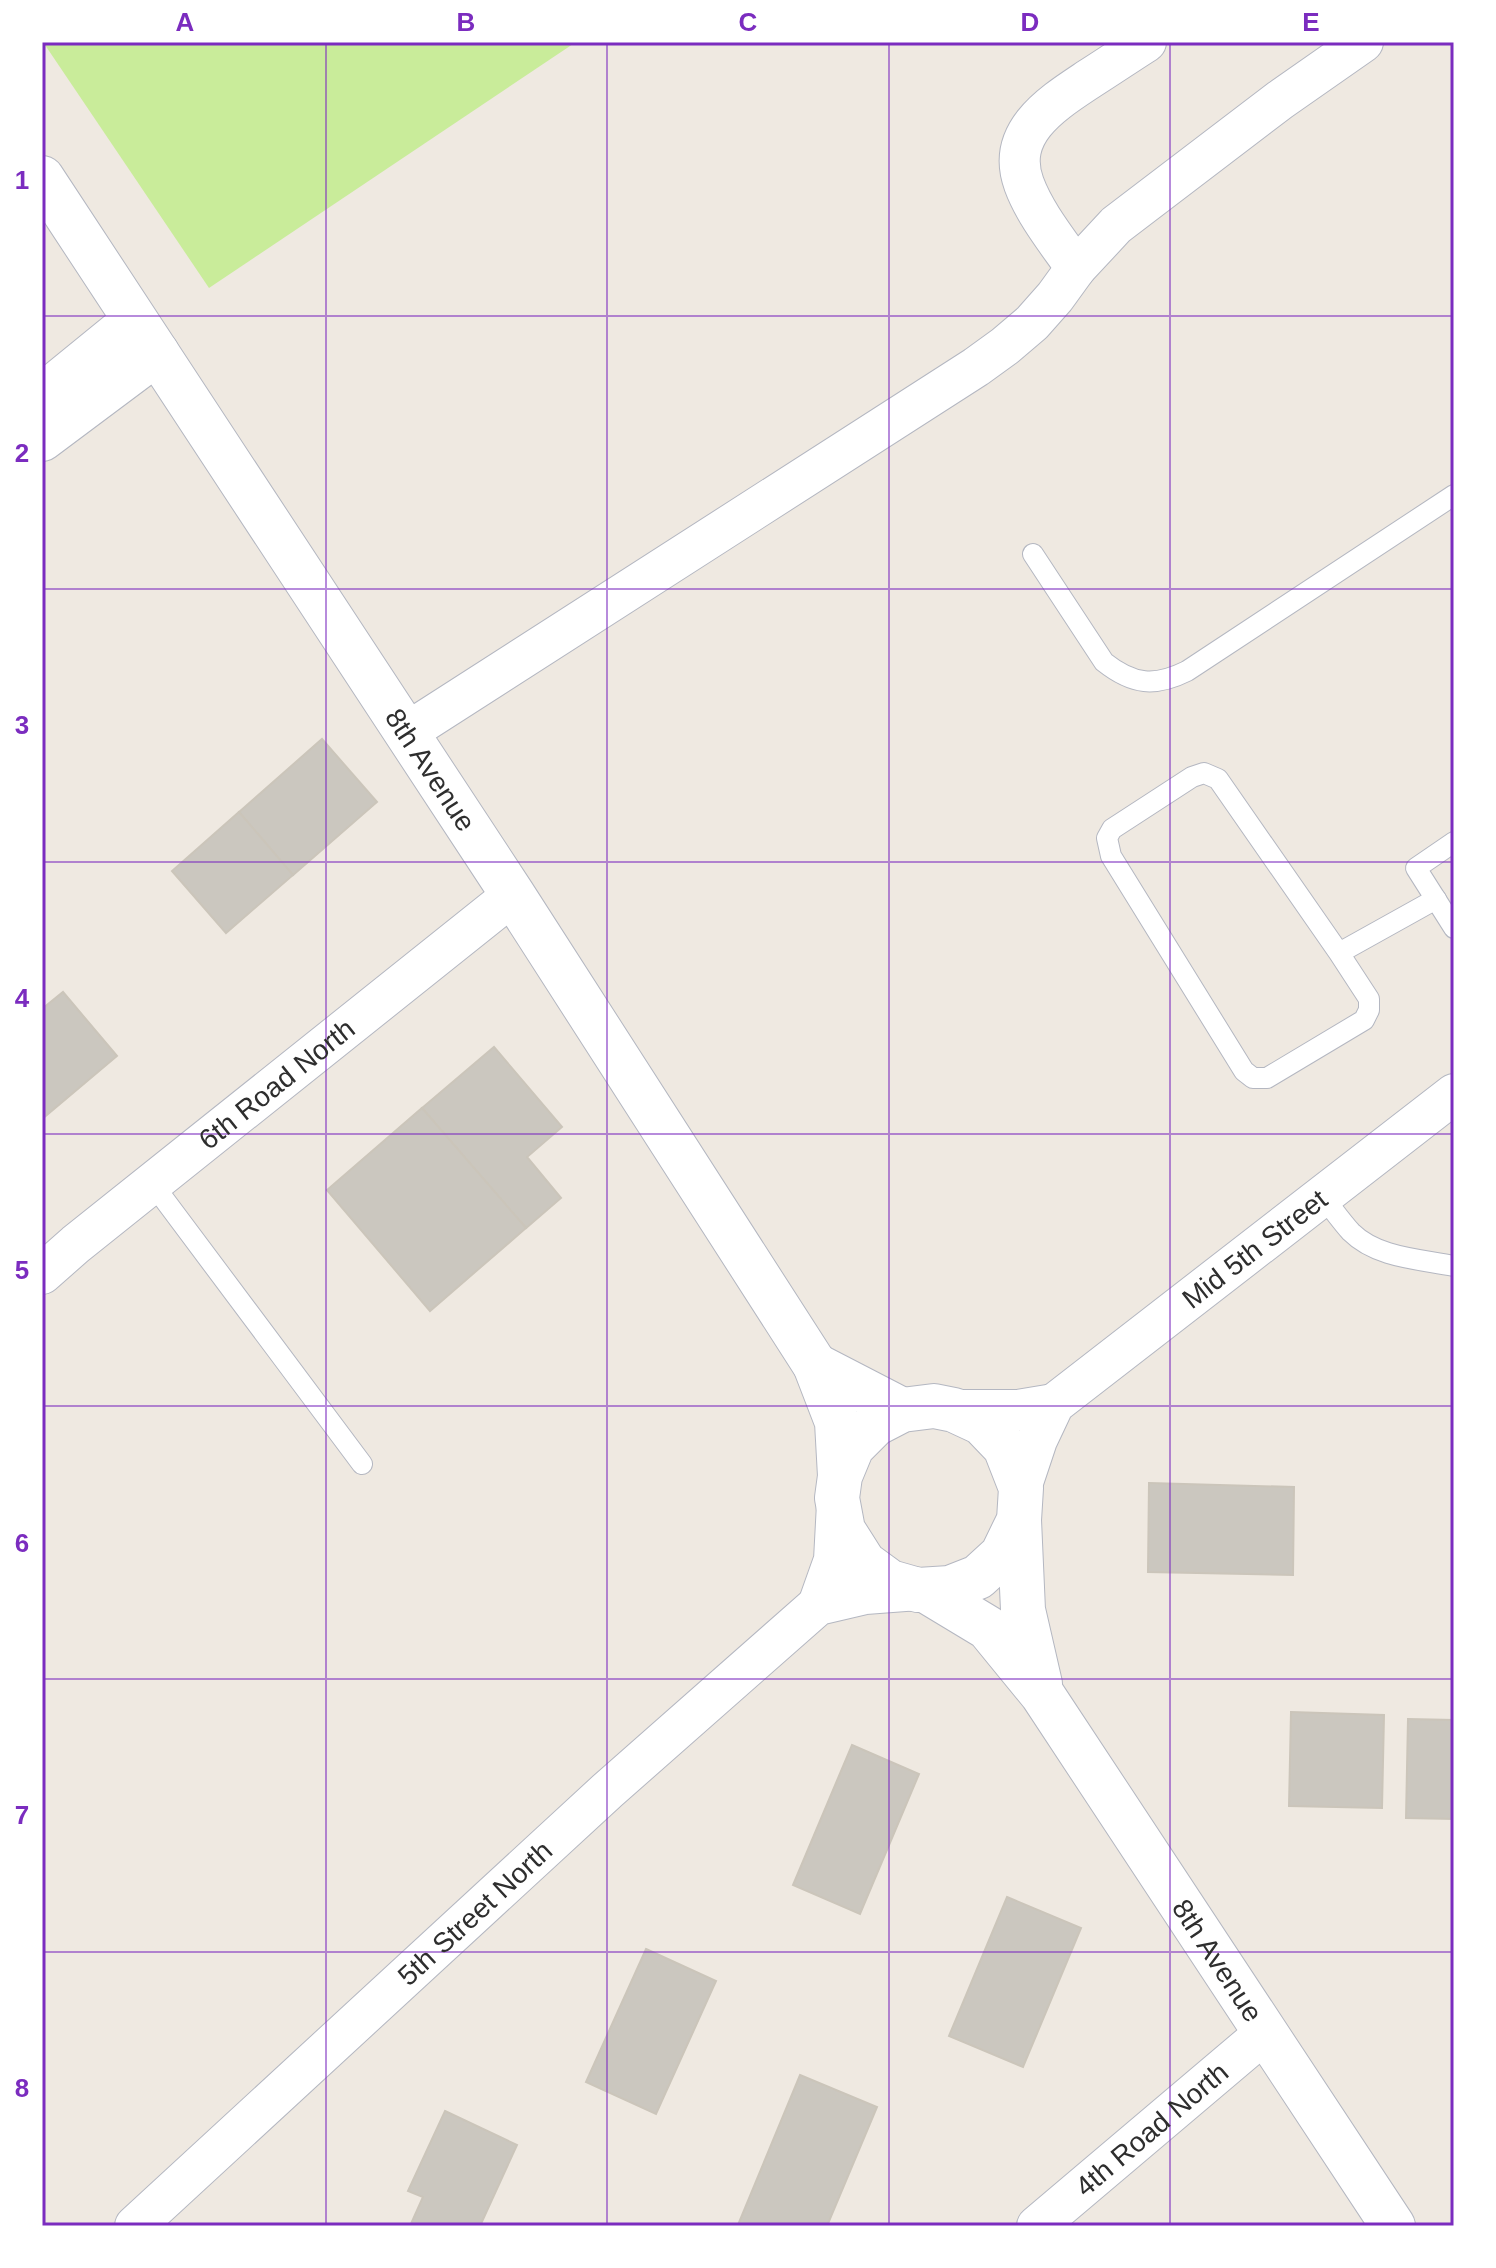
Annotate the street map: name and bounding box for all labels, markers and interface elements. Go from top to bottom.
text: A [176,7,195,37]
text: B [457,7,475,37]
text: C [739,7,758,37]
text: D [1021,7,1039,37]
text: E [1302,7,1320,37]
text: 1 [15,165,29,195]
text: 2 [15,438,29,468]
street label: 8th Avenue [379,703,482,837]
text: 3 [15,710,29,740]
text: 4 [15,983,30,1013]
street label: 6th Road North [193,1012,360,1155]
street label: Mid 5th Street [1176,1183,1333,1314]
text: 5 [15,1255,29,1285]
text: 6 [15,1528,29,1558]
text: 7 [15,1800,29,1830]
street label: 5th Street North [392,1835,558,1991]
street label: 8th Avenue [1166,1894,1269,2027]
street label: 4th Road North [1069,2056,1234,2202]
text: 8 [15,2073,29,2103]

